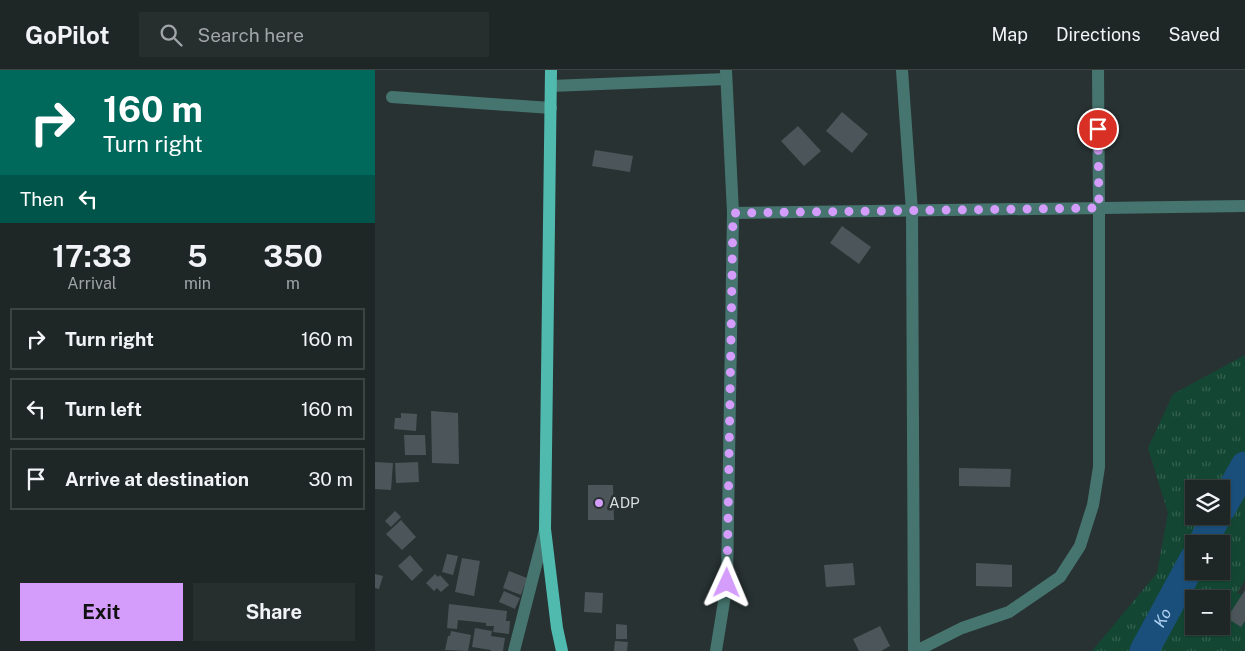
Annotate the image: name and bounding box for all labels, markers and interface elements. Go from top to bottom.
search box [139,12,489,57]
text: GoPilot [25,21,109,49]
icon: search [157,21,185,49]
text: Search here [197,24,304,46]
text: Map [991,24,1028,45]
text: Directions [1056,24,1141,45]
text: Saved [1169,24,1220,45]
text: 160 m [103,89,203,130]
icon: right [20,90,85,155]
pin [1077,108,1119,150]
icon: arrive [1084,115,1112,143]
text: Turn right [103,131,203,157]
icon: left [74,185,102,213]
text: Then [20,188,64,210]
text: 17:33 [52,238,132,274]
text: 5 [187,238,208,274]
text: 350 [263,238,323,274]
text: Arrival [67,274,117,293]
text: min [184,274,211,293]
text: m [286,274,300,293]
icon: right [22,325,50,353]
text: Turn right [65,328,154,350]
text: 160 m [301,328,353,350]
icon: left [22,395,50,423]
text: Turn left [65,398,142,420]
text: 160 m [301,398,353,420]
icon: arrive [22,465,50,493]
text: Arrive at destination [65,468,249,490]
text: 30 m [308,468,353,490]
map controls [1185,480,1230,635]
button: layers [1185,480,1230,525]
place label: ADP [609,494,640,511]
marker: ADP [593,497,605,509]
button: + [1185,535,1230,580]
position arrow [700,556,752,608]
button: Exit [20,583,183,641]
button: Share [193,583,355,641]
button: − [1185,590,1230,635]
water label: Ko [1150,605,1176,631]

